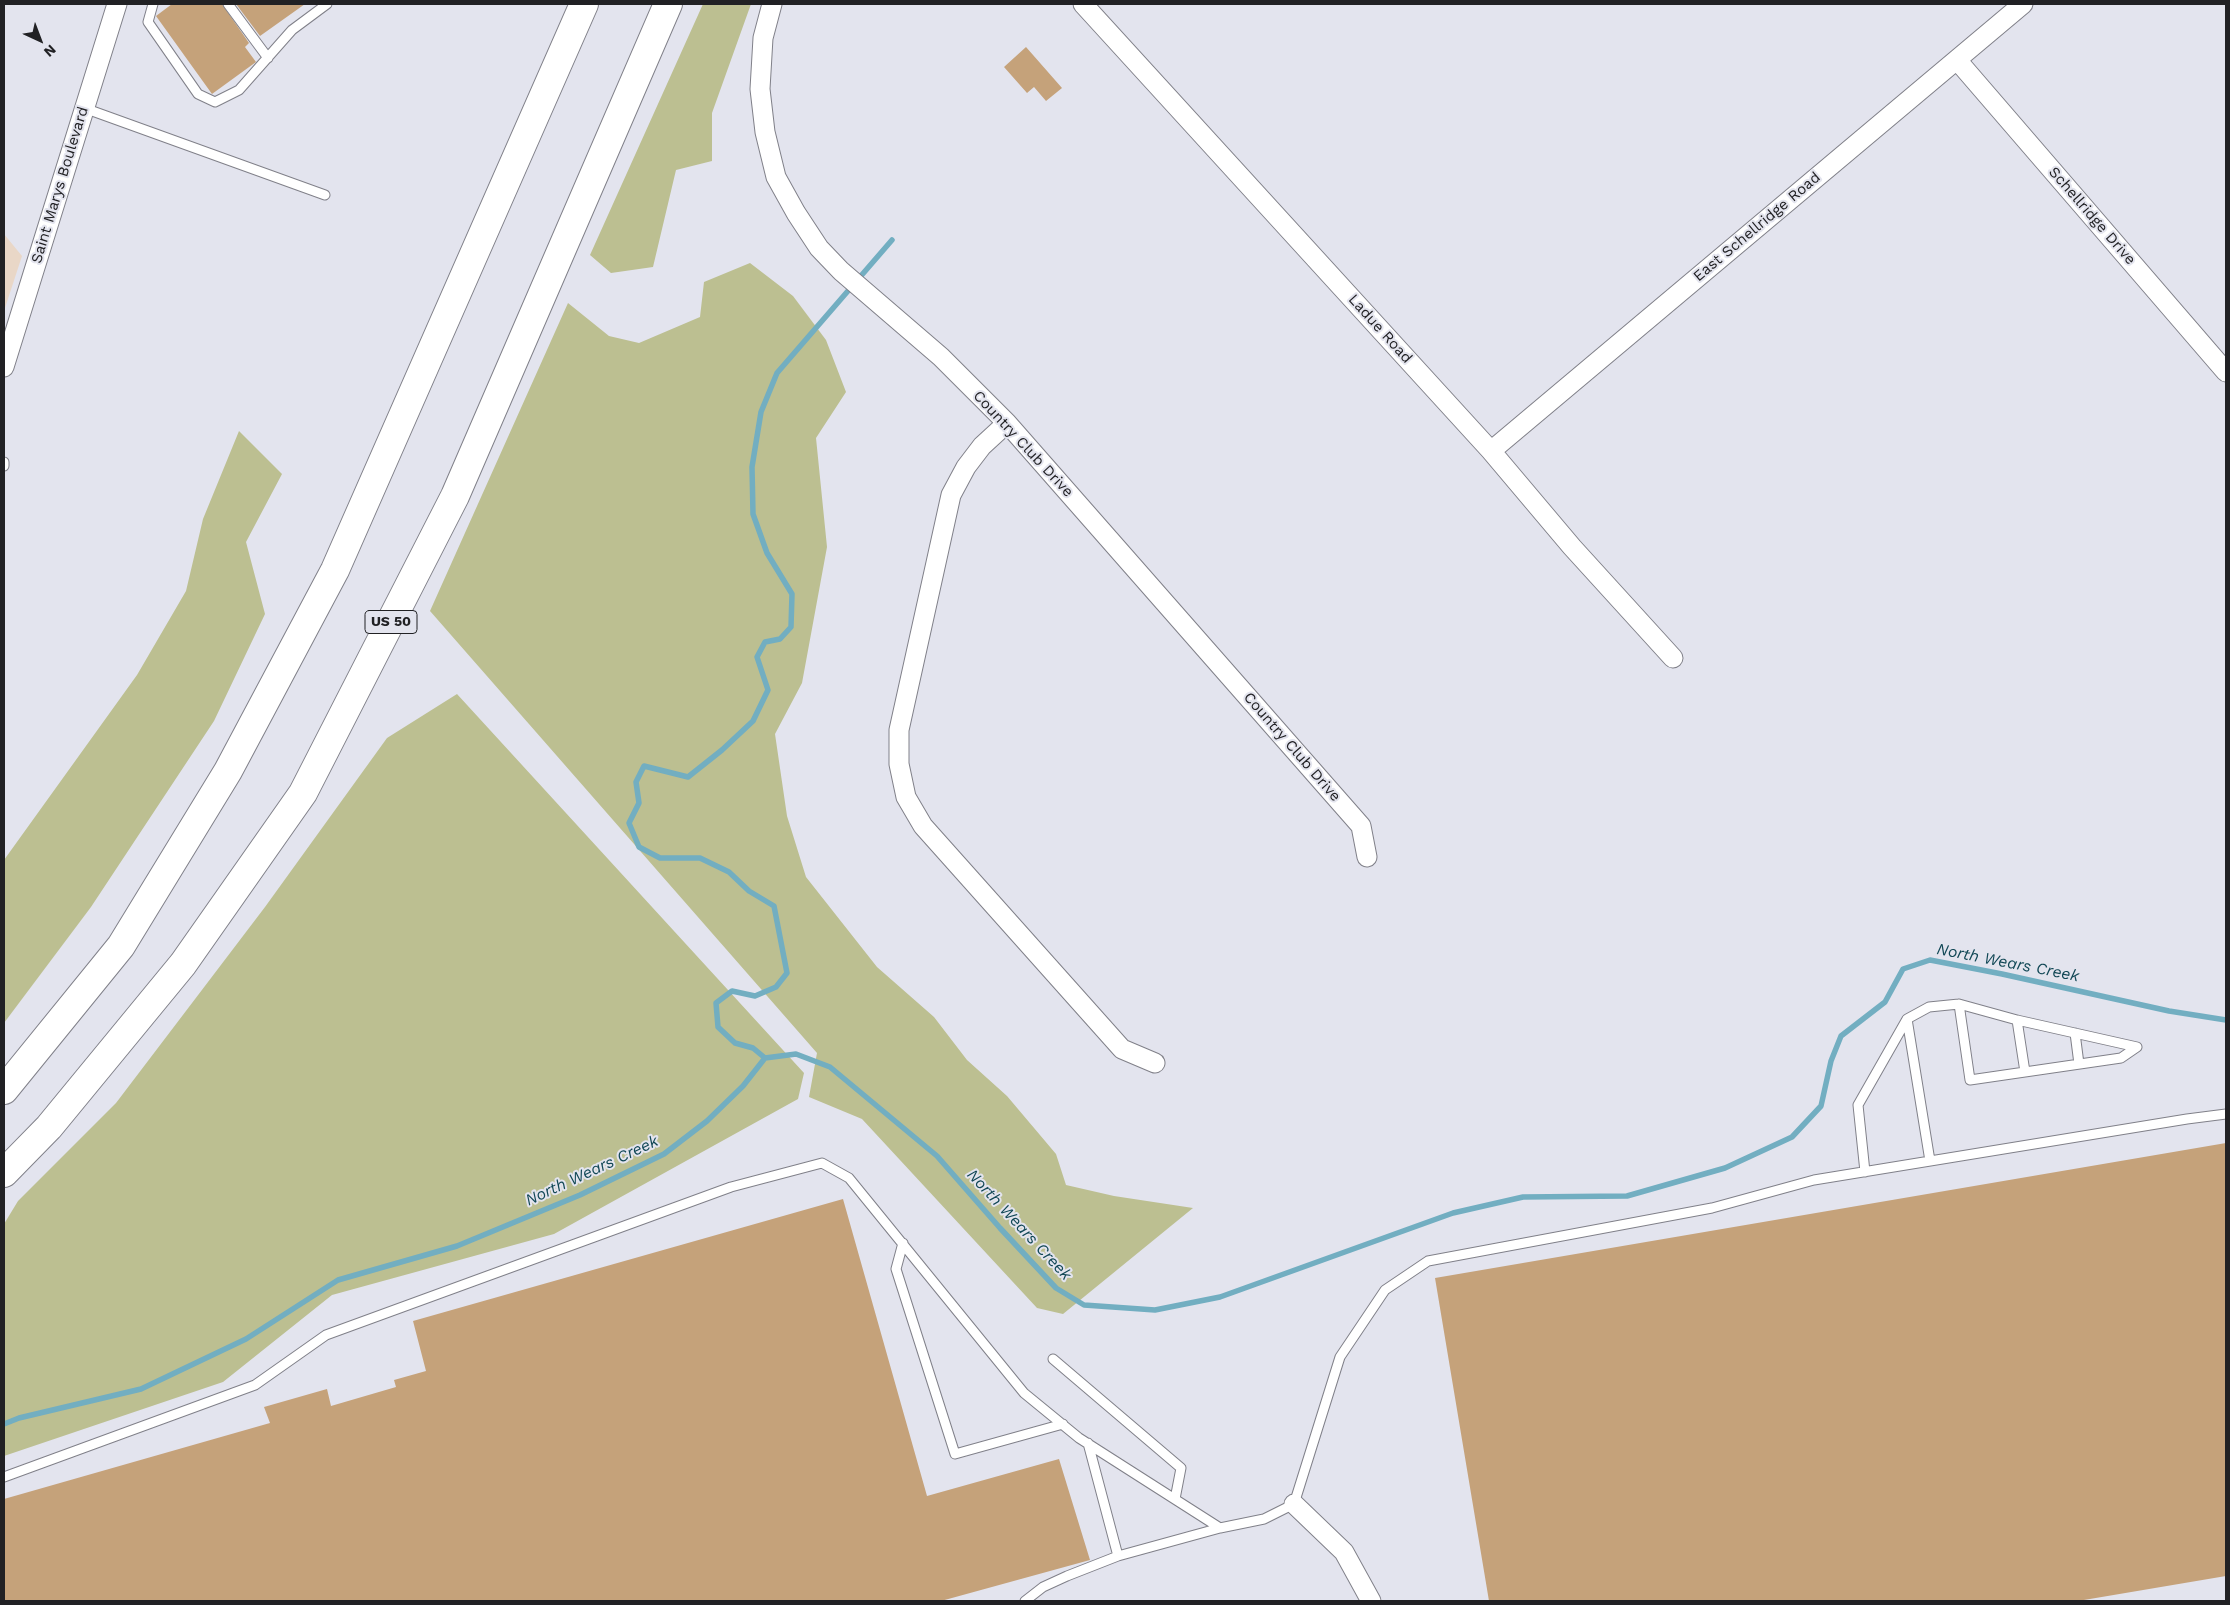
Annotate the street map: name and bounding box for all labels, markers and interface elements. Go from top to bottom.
north arrow [15,15,65,65]
text: N [41,42,59,60]
street label: Saint Marys Boulevard [28,104,92,266]
street label: Schellridge Drive [2045,163,2139,269]
street label: East Schellridge Road [1690,169,1824,285]
street label: Ladue Road [1344,291,1416,367]
street label: Country Club Drive [969,387,1077,501]
road number: US 50 [365,610,417,634]
street label: Country Club Drive [1240,689,1344,805]
water label: North Wears Creek [1935,940,2081,986]
water label: North Wears Creek [522,1132,662,1210]
water label: North Wears Creek [963,1166,1075,1284]

